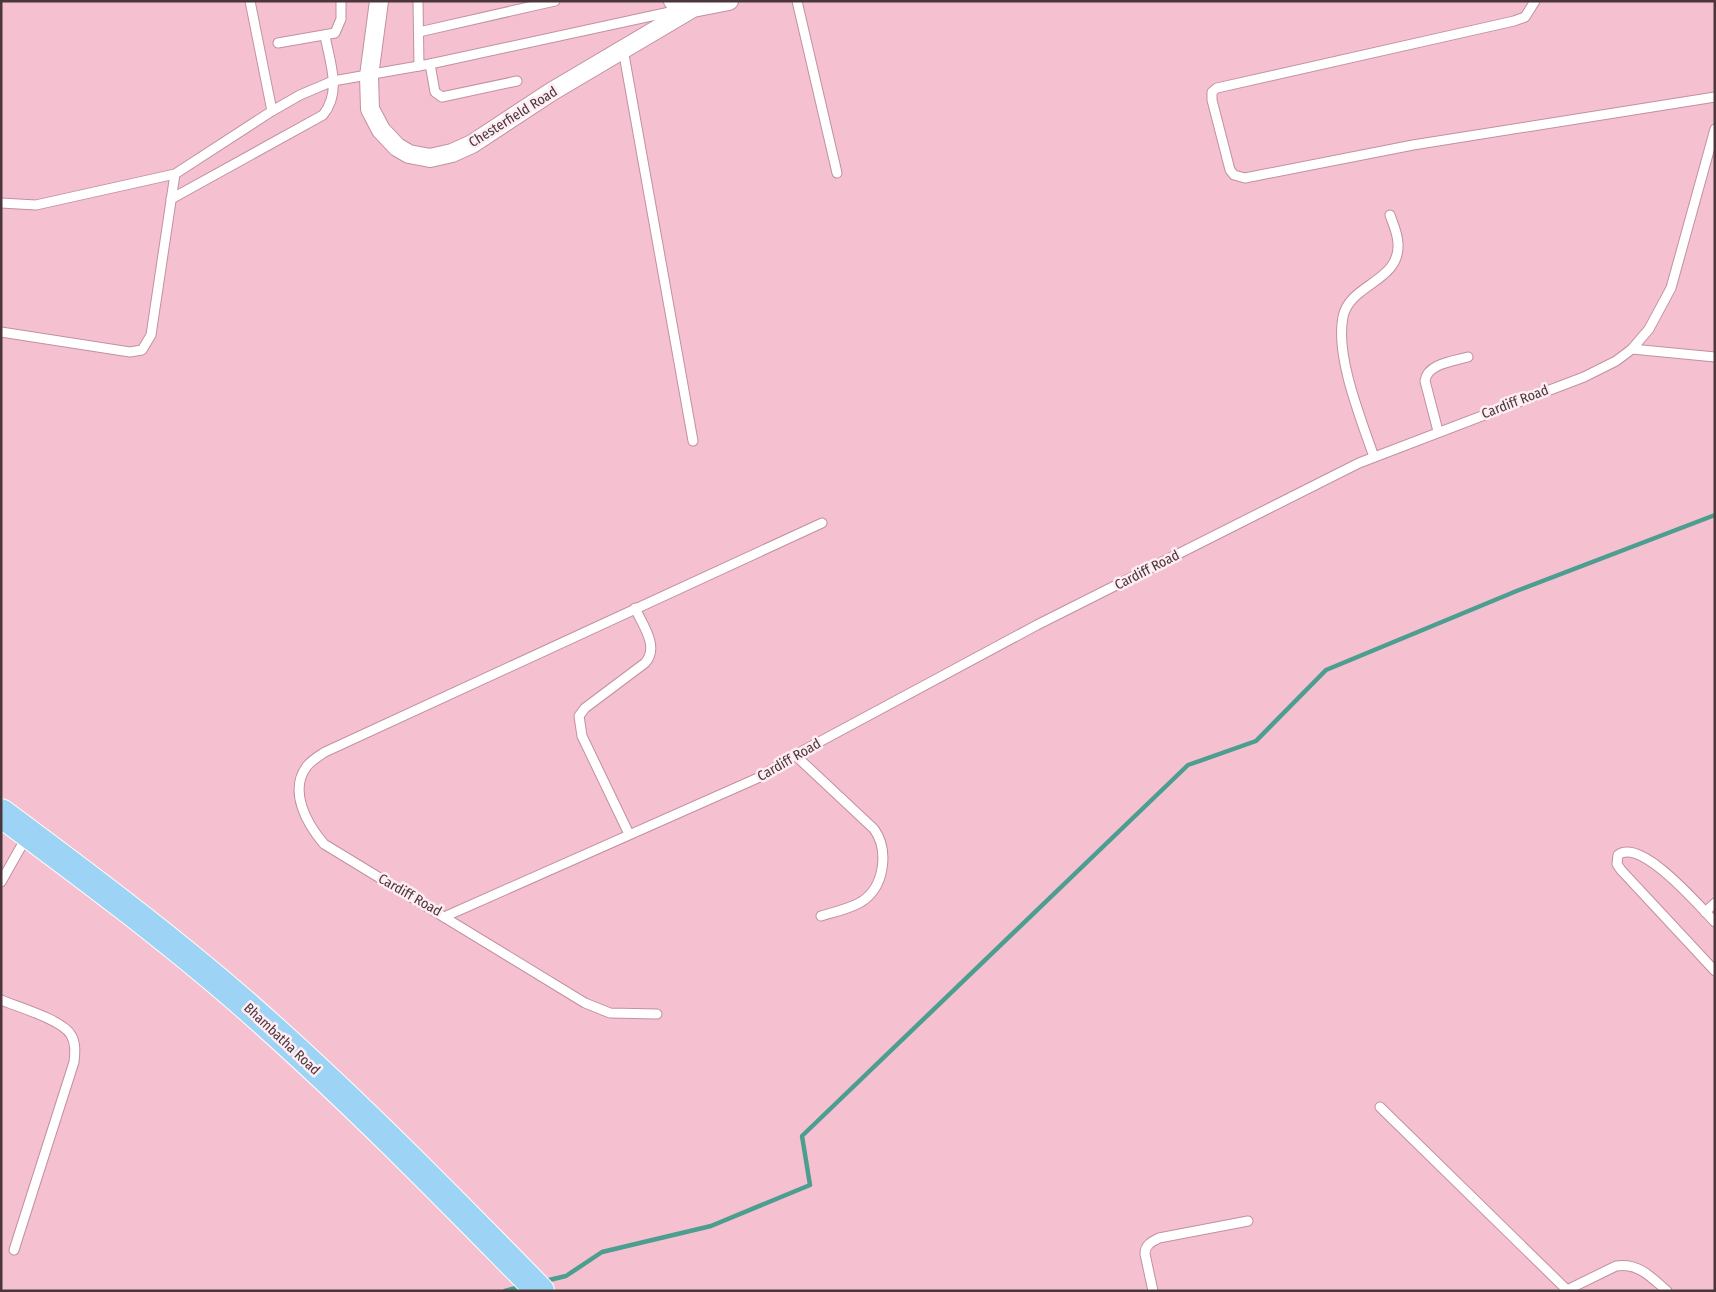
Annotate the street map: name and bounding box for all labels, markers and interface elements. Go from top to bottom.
street label: Chesterfield Road [466,83,560,151]
street label: Cardiff Road [1479,381,1551,423]
street label: Cardiff Road [1112,546,1182,594]
street label: Cardiff Road [754,735,824,785]
street label: Cardiff Road [375,870,445,920]
street label: Bhambatha Road [240,999,324,1079]

